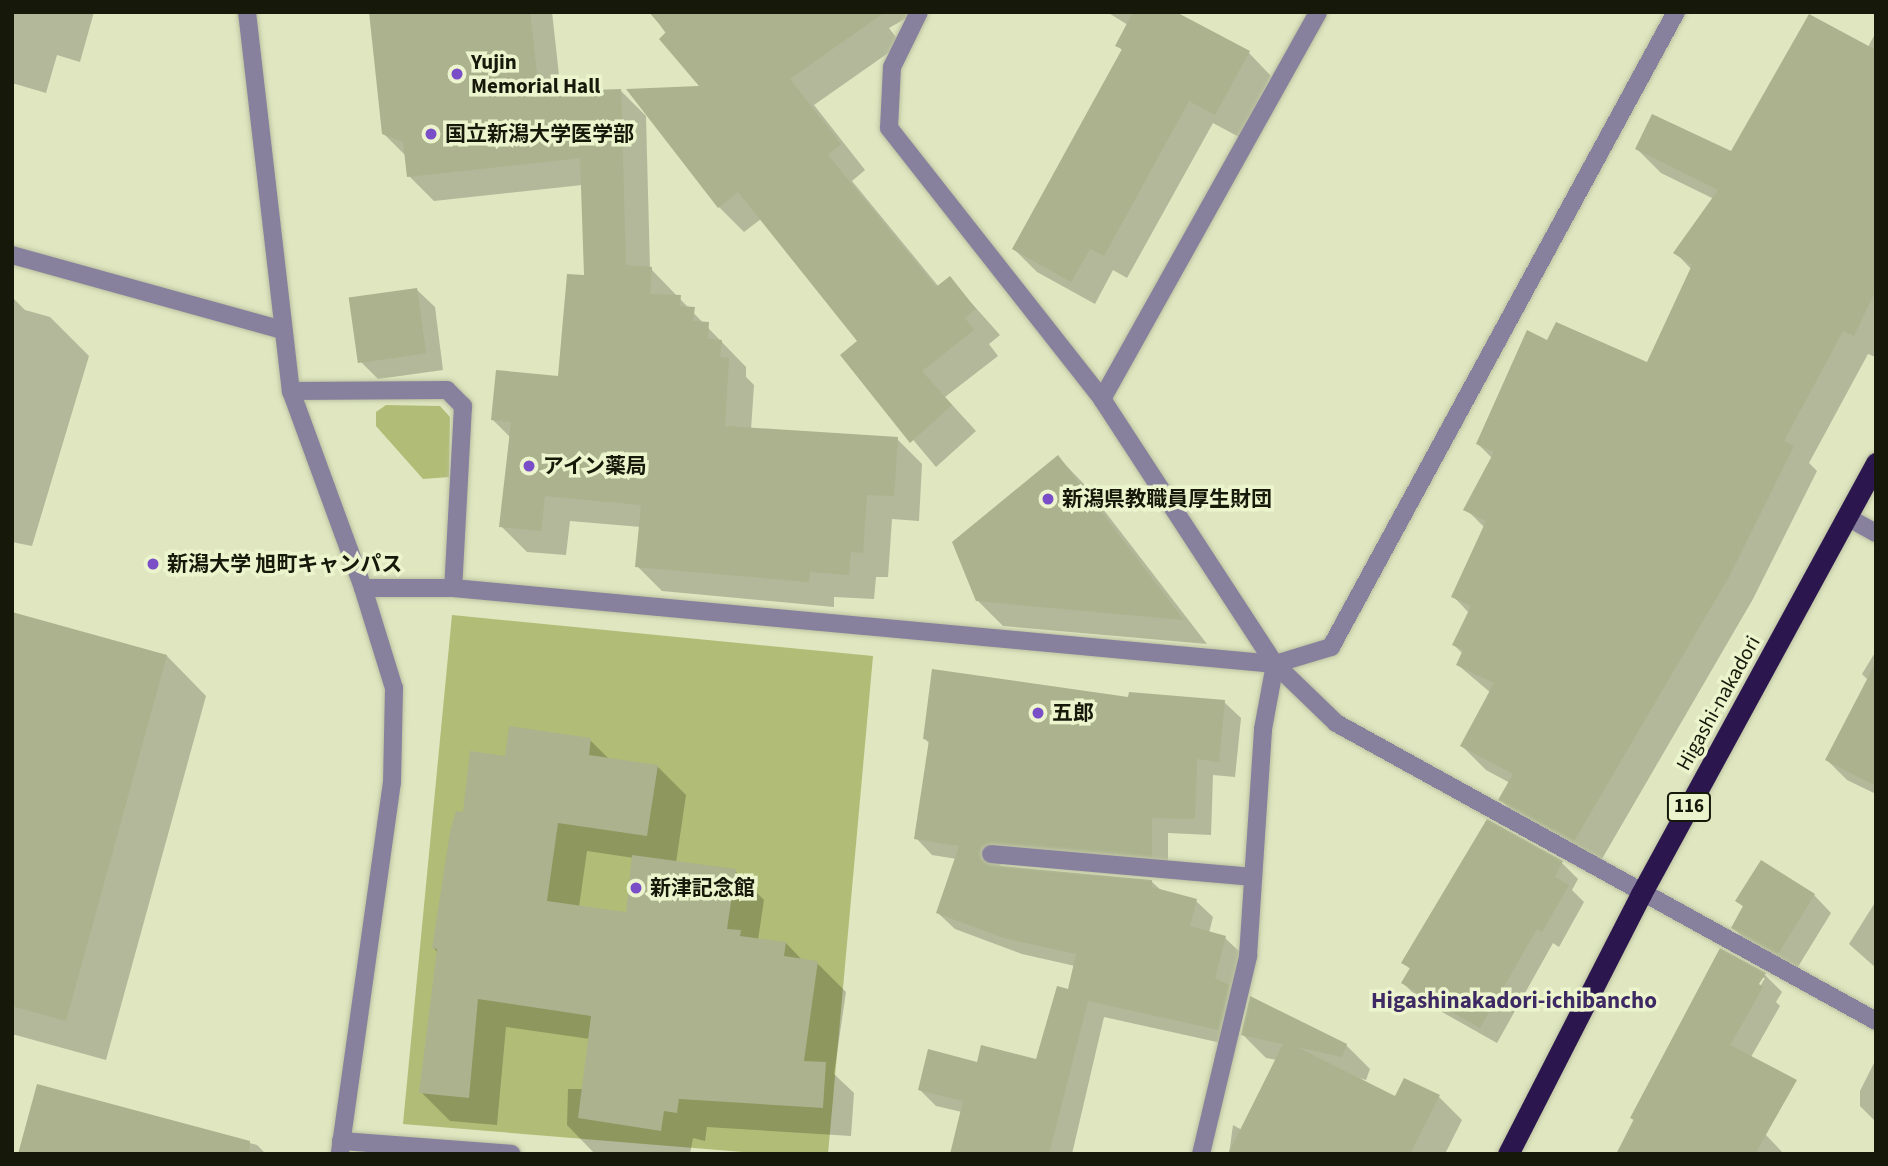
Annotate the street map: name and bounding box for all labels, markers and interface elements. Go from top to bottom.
place label: Yujin Memorial Hall [471,49,600,99]
marker: Yujin Memorial Hall [449,66,465,82]
place label: 国立新潟大学医学部 [445,121,634,147]
marker: 国立新潟大学医学部 [423,126,439,142]
place label: アイン薬局 [543,453,648,479]
marker: アイン薬局 [521,458,537,474]
place label: 新潟県教職員厚生財団 [1062,486,1272,512]
marker: 新潟県教職員厚生財団 [1040,491,1056,507]
place label: 新潟大学 旭町キャンパス [167,551,402,577]
marker: 新潟大学 旭町キャンパス [145,556,161,572]
street label: Higashi-nakadori [1671,631,1765,775]
place label: 五郎 [1052,700,1094,726]
marker: 五郎 [1030,705,1046,721]
road number: 116 [1666,792,1712,822]
place label: 新津記念館 [650,875,755,901]
marker: 新津記念館 [628,880,644,896]
district label: Higashinakadori-ichibancho [1371,987,1657,1015]

